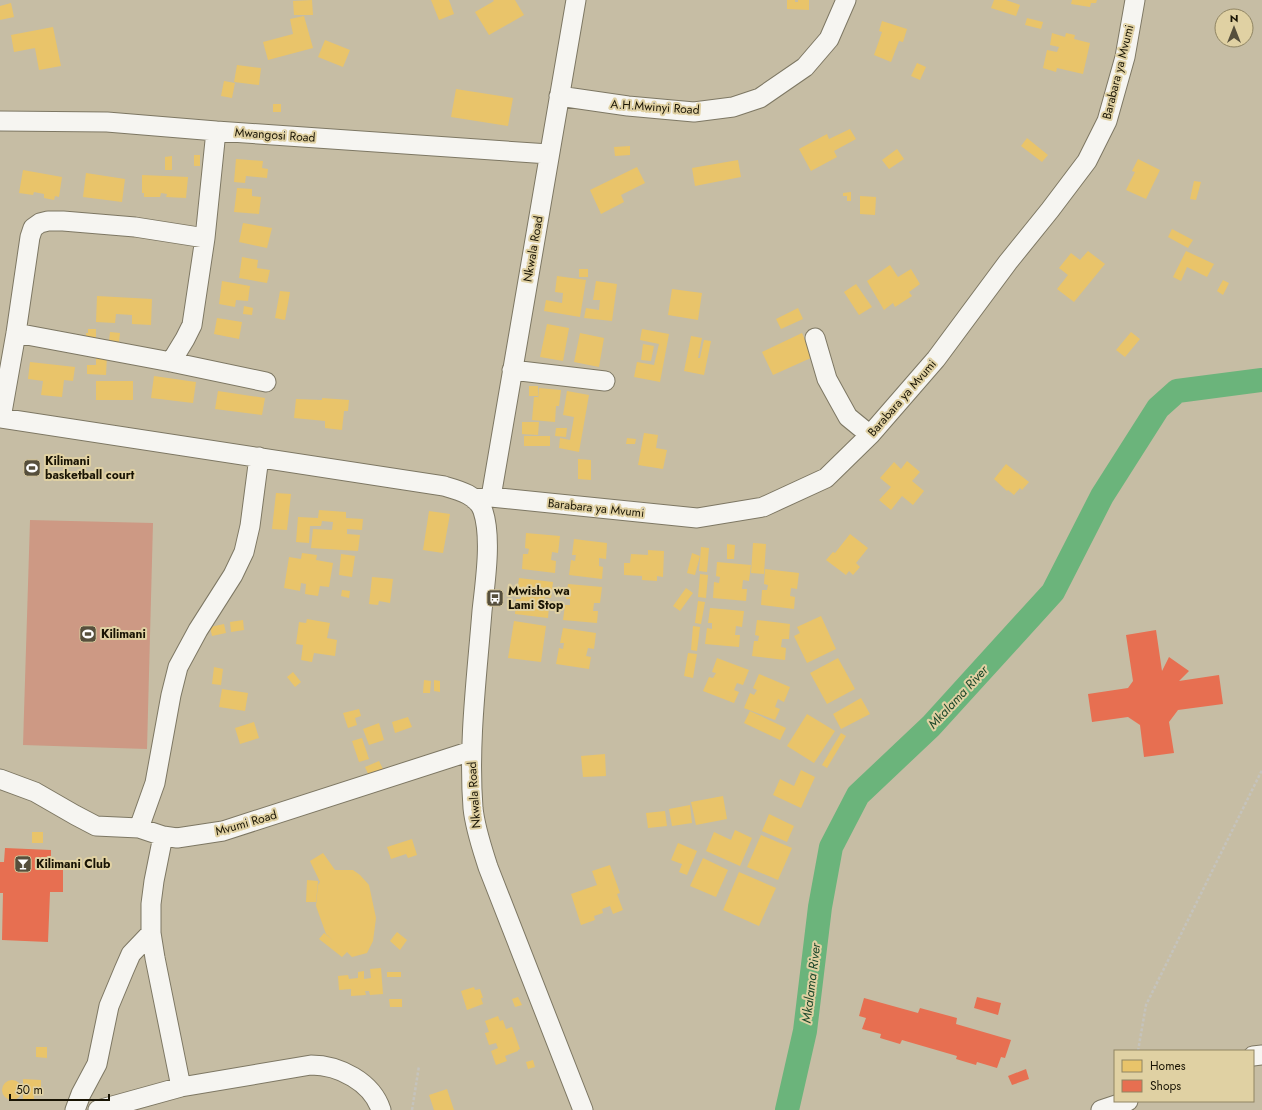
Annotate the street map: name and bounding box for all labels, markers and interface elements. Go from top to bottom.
north arrow [1214,8,1254,48]
text: N [1230,10,1238,26]
street label: Barabara ya Mvumi [1098,23,1138,121]
street label: A.H.Mwinyi Road [610,95,700,119]
street label: Mwangosi Road [234,123,316,147]
street label: Nkwala Road [518,215,548,283]
street label: Barabara ya Mvumi [863,356,941,440]
place label: Kilimani basketball court [45,452,135,484]
sports icon: Kilimani basketball court [22,458,42,478]
street label: Barabara ya Mvumi [547,494,645,522]
place label: Mwisho wa Lami Stop [508,582,570,614]
bus stop icon: Mwisho wa Lami Stop [485,588,505,608]
sports icon: Kilimani [78,624,98,644]
place label: Kilimani [101,625,146,643]
water label: Mkalama River [924,661,993,733]
street label: Nkwala Road [463,761,485,829]
street label: Mvumi Road [213,806,279,840]
bar icon: Kilimani Club [13,854,33,874]
place label: Kilimani Club [36,855,111,873]
water label: Mkalama River [797,941,825,1024]
legend [1114,1050,1254,1102]
text: Homes [1150,1057,1186,1075]
scale bar [10,1076,109,1102]
text: Shops [1150,1077,1181,1095]
text: 50 m [16,1081,43,1099]

